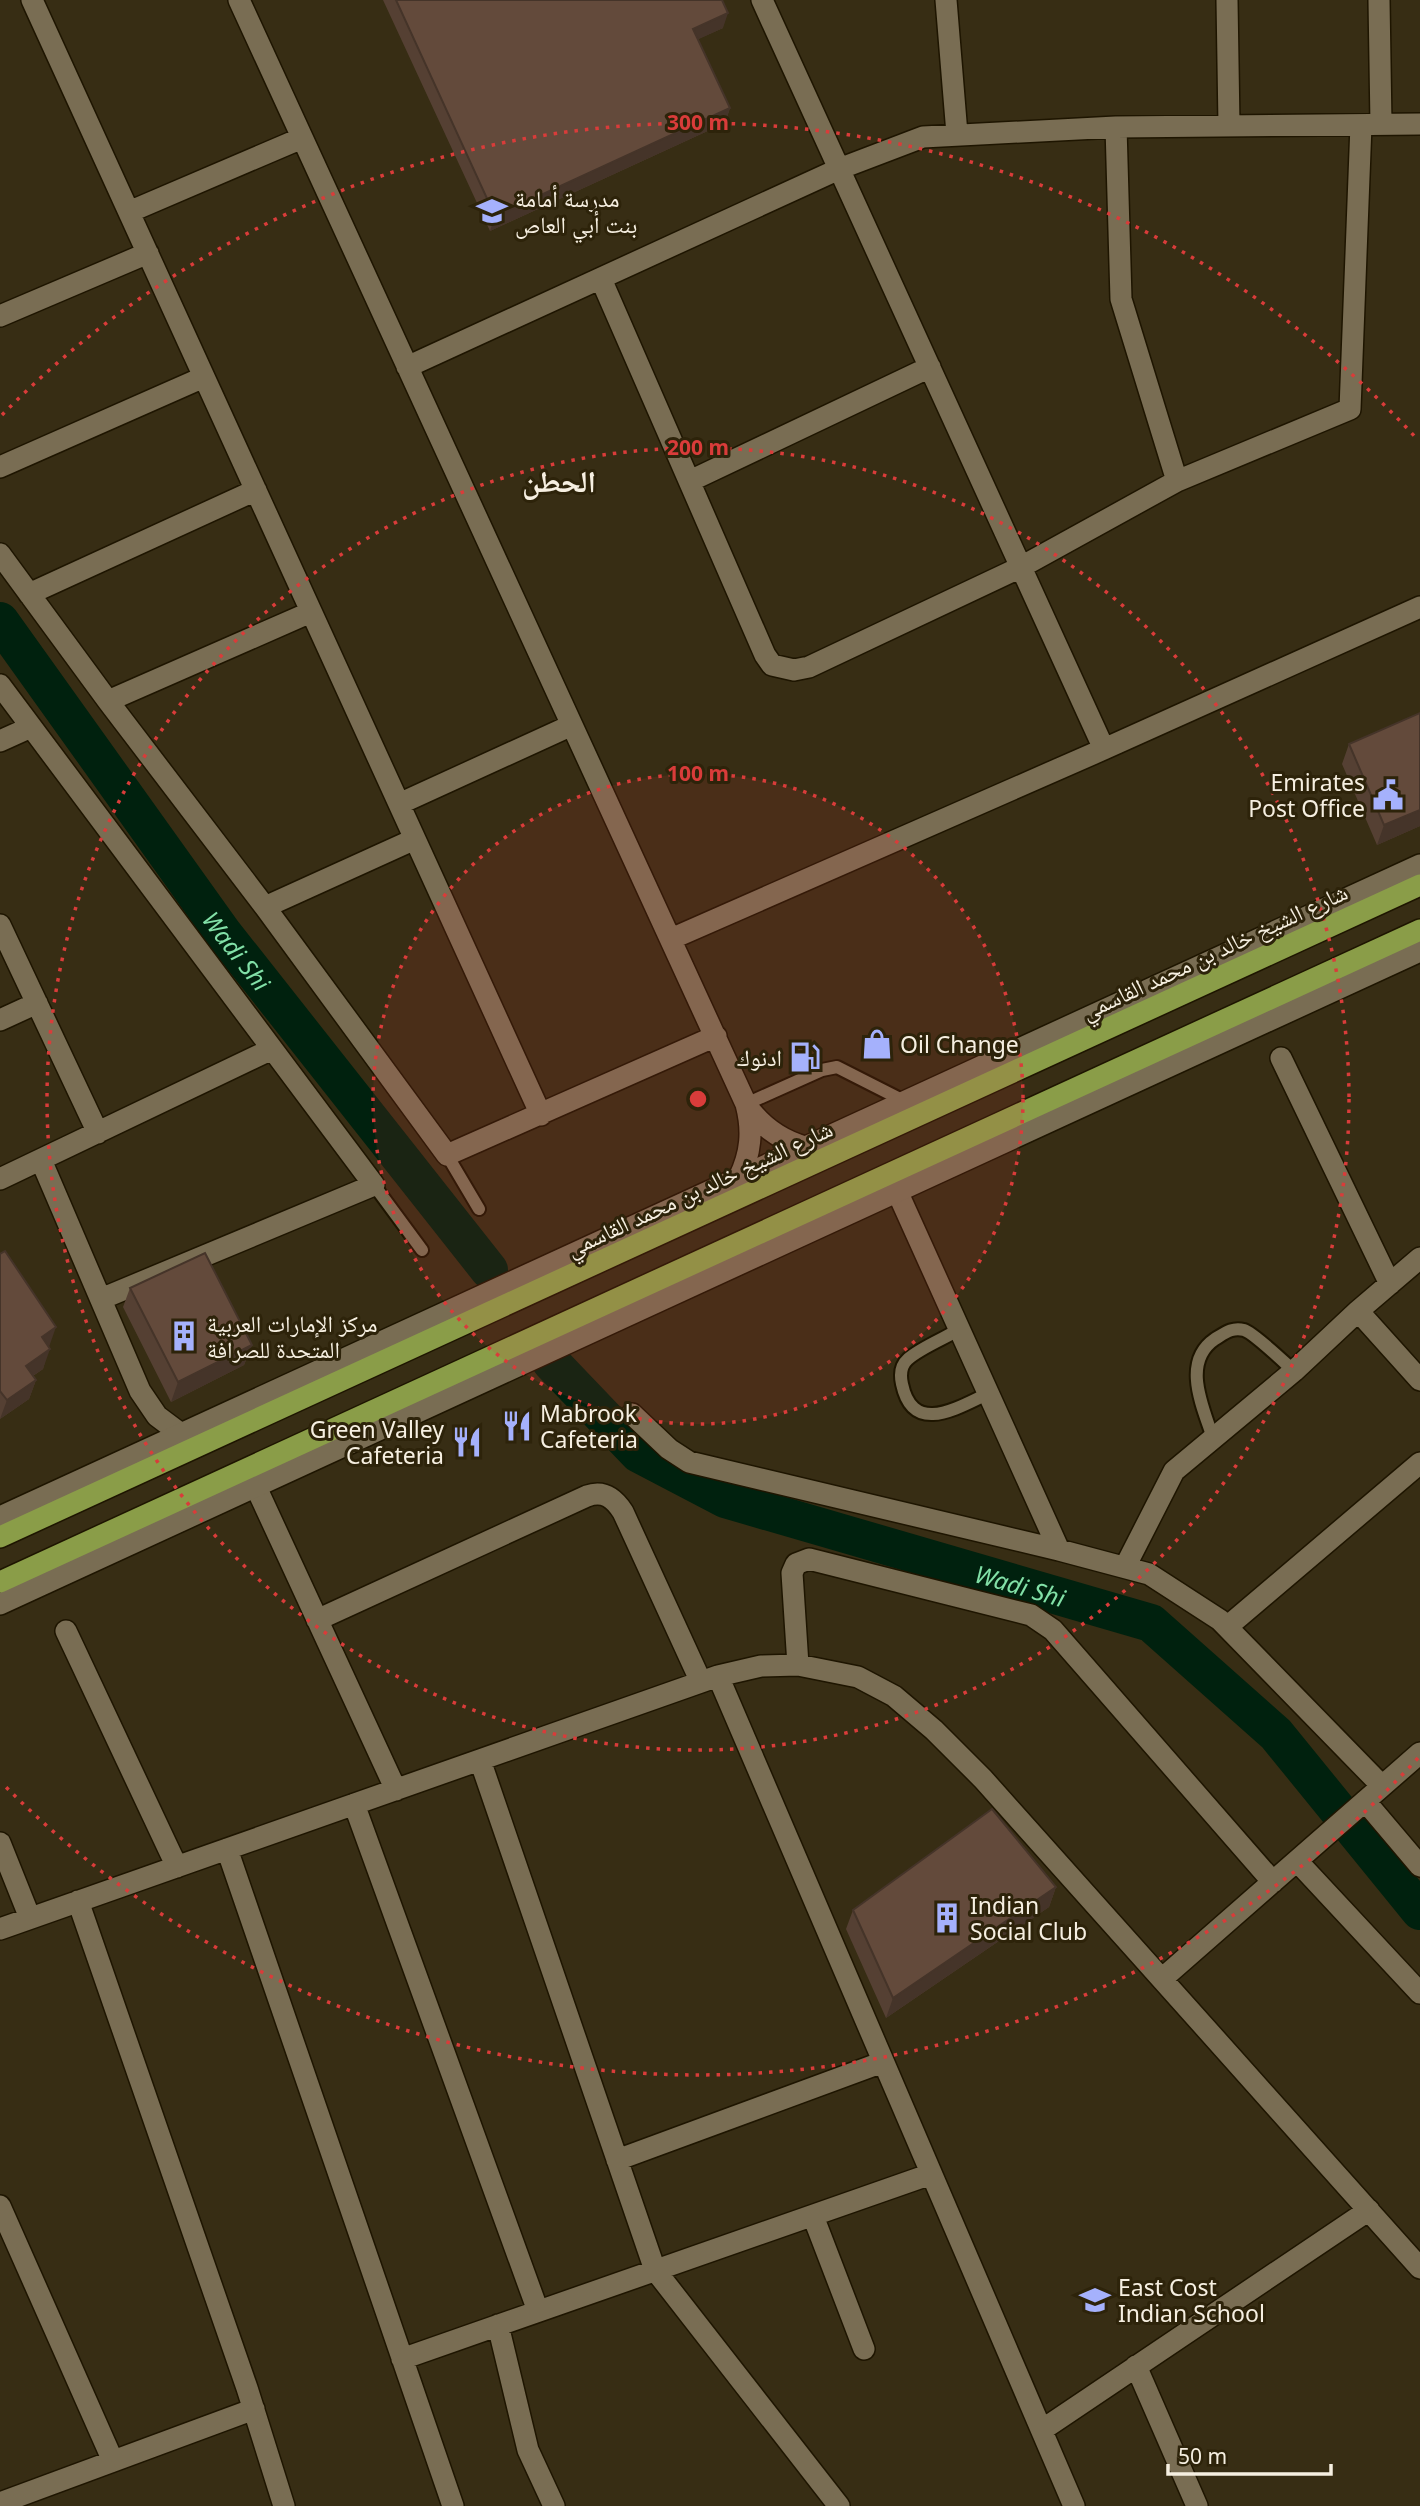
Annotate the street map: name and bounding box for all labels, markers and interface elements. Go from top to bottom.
text: 300 m [667,108,729,136]
place label: مدرسة أمامة بنت أبي العاص [515,182,637,244]
school or university icon: مدرسة أمامة بنت أبي العاص [475,194,509,228]
text: 200 m [667,433,729,461]
district label: الحطن [522,460,596,501]
text: 100 m [667,759,729,787]
place label: Emirates Post Office [1248,766,1365,824]
public building icon: Emirates Post Office [1371,778,1405,812]
street label: شارع الشيخ خالد بن محمد القاسمي [1076,875,1354,1030]
water label: Wadi Shi [196,904,279,998]
shop icon: Oil Change [860,1027,894,1061]
place label: Oil Change [900,1028,1019,1060]
fuel station icon: ادنوك [788,1040,822,1074]
place label: ادنوك [737,1041,782,1073]
centre of rings [686,1087,710,1111]
street label: شارع الشيخ خالد بن محمد القاسمي [561,1112,839,1267]
place label: مركز الإمارات العربية المتحدة للصرافة [207,1307,378,1365]
building icon: مركز الإمارات العربية المتحدة للصرافة [167,1319,201,1353]
place label: Mabrook Cafeteria [540,1397,638,1455]
restaurant icon: Mabrook Cafeteria [500,1409,534,1443]
place label: Green Valley Cafeteria [310,1413,444,1471]
restaurant icon: Green Valley Cafeteria [450,1425,484,1459]
water label: Wadi Shi [971,1556,1070,1614]
place label: Indian Social Club [970,1889,1087,1947]
building icon: Indian Social Club [930,1901,964,1935]
place label: East Cost Indian School [1118,2271,1265,2329]
school or university icon: East Cost Indian School [1078,2283,1112,2317]
scale bar [1168,2432,1331,2476]
text: 50 m [1178,2442,1227,2470]

